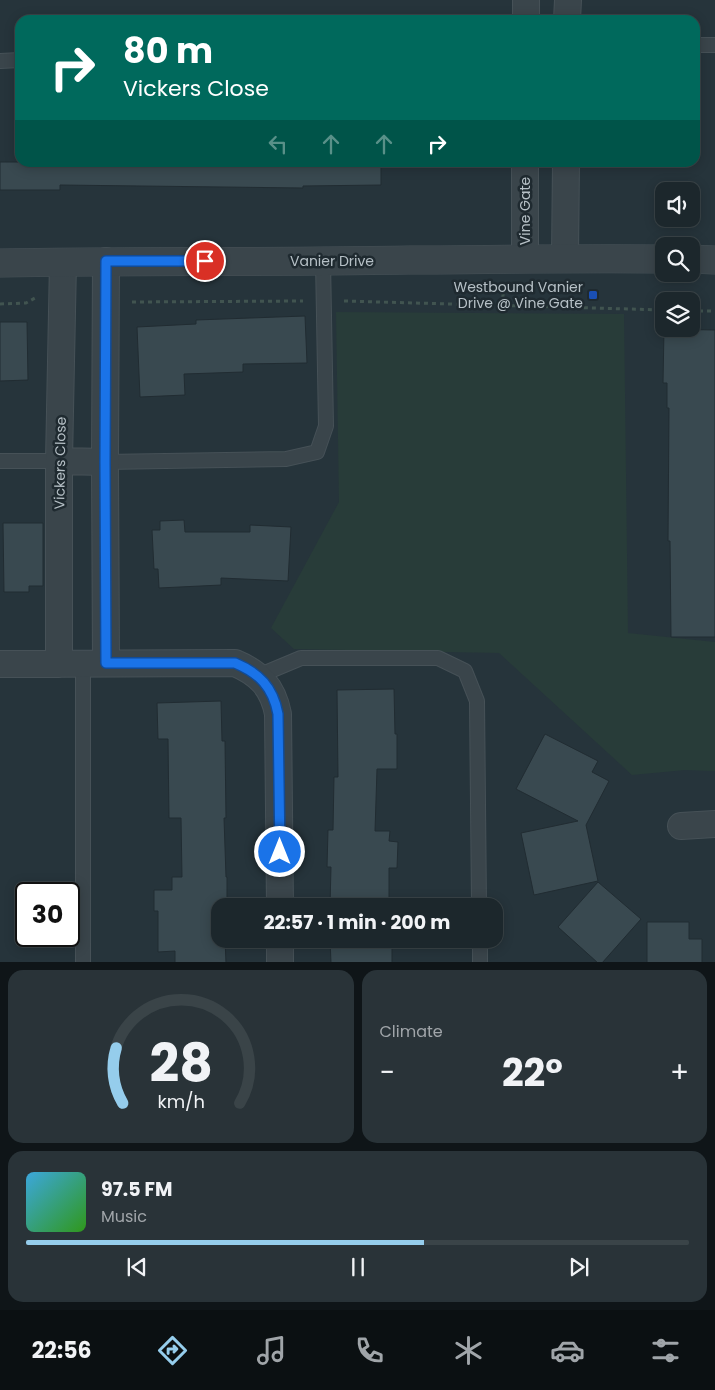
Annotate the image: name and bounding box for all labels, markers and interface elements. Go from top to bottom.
text: 80 m [123,26,213,75]
icon: right [40,35,105,100]
text: Vickers Close [123,73,269,104]
icon: left [264,130,292,158]
icon: ahead [317,130,345,158]
icon: ahead [370,130,398,158]
icon: right [423,130,451,158]
street label: Vine Gate [515,176,535,245]
map controls [655,182,700,337]
button: sound [655,182,700,227]
button: search [655,237,700,282]
pin [184,240,226,282]
icon: arrive [191,247,219,275]
street label: Vanier Drive [290,251,374,271]
place label: Westbound Vanier Drive @ Vine Gate [453,277,583,313]
marker: Westbound Vanier Drive @ Vine Gate [587,289,599,301]
button: layers [655,292,700,337]
street label: Vickers Close [49,416,71,510]
position arrow [253,825,305,877]
speed limit sign: 30 [15,882,80,947]
text: 22:57 · 1 min · 200 m [264,909,450,936]
text: Climate [380,1020,443,1043]
text: 28 [149,1027,212,1100]
text: 22° [502,1046,563,1099]
text: − [380,1053,395,1092]
text: + [670,1053,689,1092]
text: km/h [157,1089,205,1114]
text: 97.5 FM [101,1176,172,1203]
text: Music [101,1205,147,1228]
icon: previous [123,1253,151,1281]
icon: pause [344,1253,372,1281]
icon: next [565,1253,593,1281]
icon: directions [155,1333,190,1368]
icon: music [254,1333,289,1368]
icon: phone [352,1333,387,1368]
icon: climate [451,1333,486,1368]
icon: car [550,1333,585,1368]
icon: filters [648,1333,683,1368]
text: 22:56 [32,1335,91,1366]

